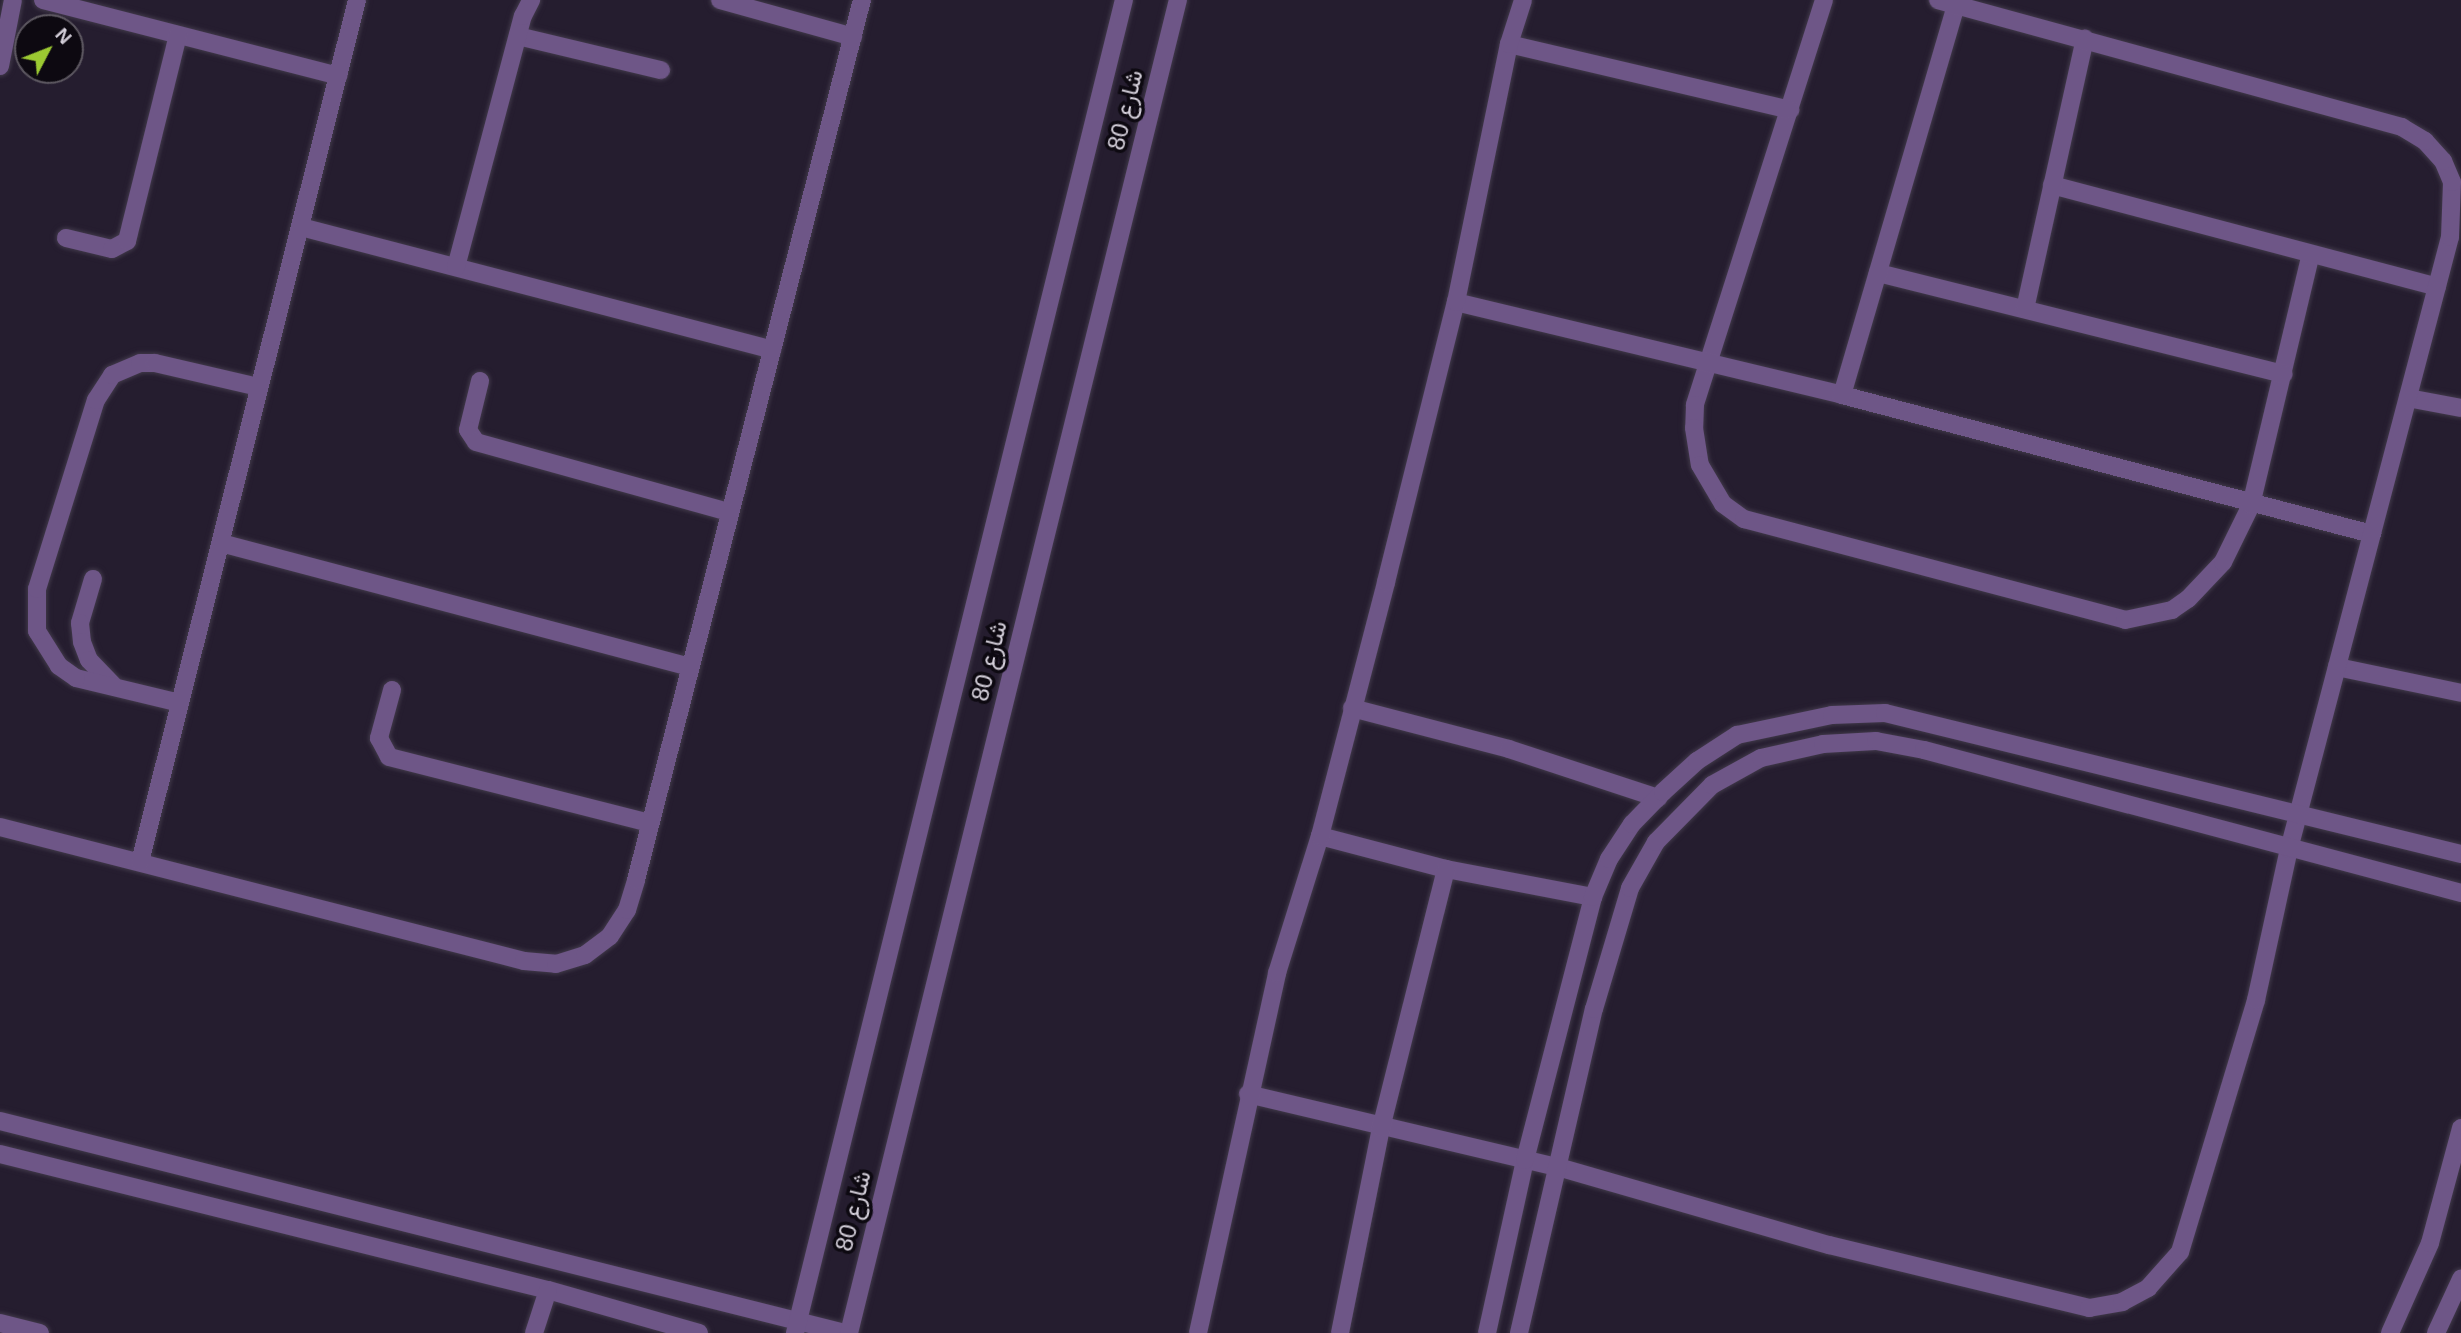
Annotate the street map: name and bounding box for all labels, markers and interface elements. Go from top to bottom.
north arrow [14,14,84,84]
text: N [51,24,76,48]
street label: شارع 80 [1101,67,1149,153]
street label: شارع 80 [965,618,1013,704]
street label: شارع 80 [829,1168,877,1254]

